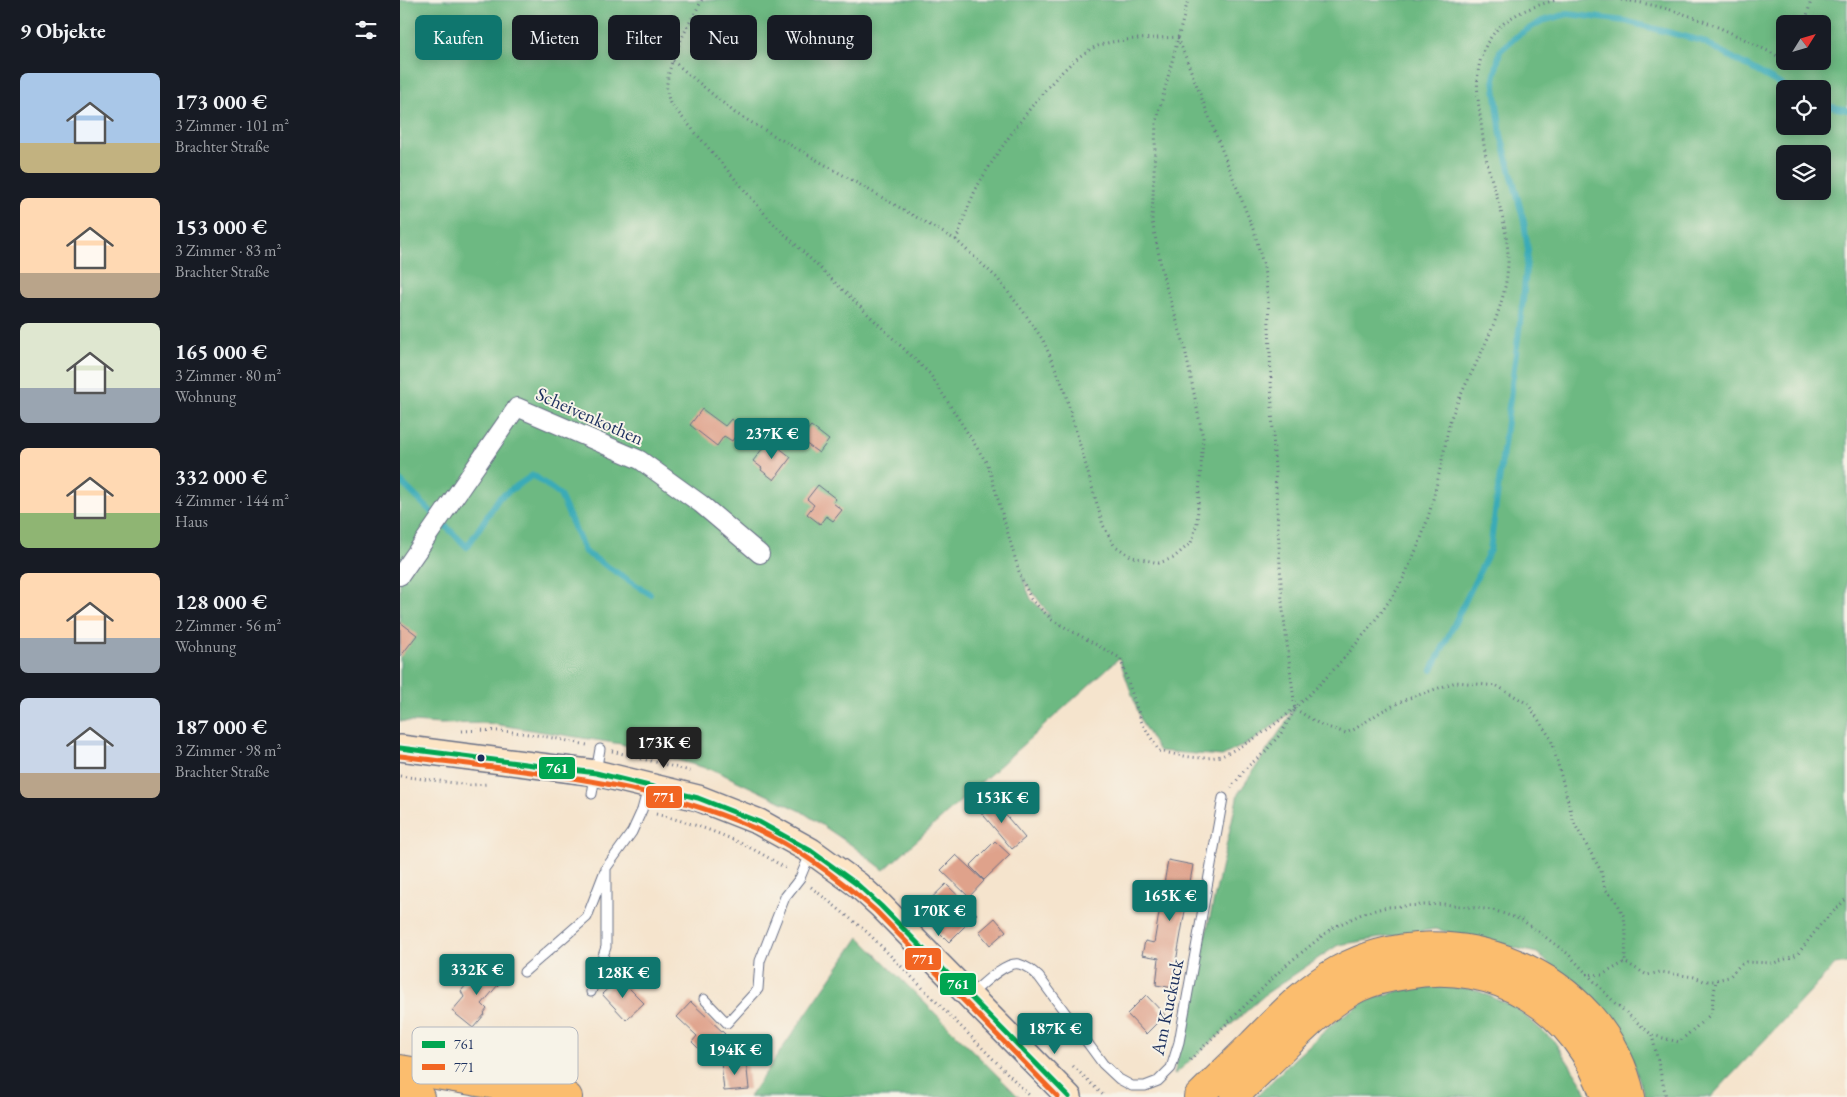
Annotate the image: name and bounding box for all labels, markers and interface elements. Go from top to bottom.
chip: Kaufen [415,15,502,60]
chip: Mieten [512,15,598,60]
chip: Filter [608,15,680,60]
chip: Neu [690,15,757,60]
chip: Wohnung [767,15,872,60]
north arrow [1776,15,1831,70]
map controls [1776,15,1831,200]
icon: filters [352,16,380,44]
text: 9 Objekte [20,17,106,44]
button: locate [1776,80,1831,135]
text: 173 000 € [175,88,267,115]
icon: home [60,93,120,153]
text: 3 Zimmer · 101 m² [175,115,289,136]
text: Brachter Straße [175,136,269,157]
button: layers [1776,145,1831,200]
text: 153 000 € [175,213,267,240]
icon: home [60,218,120,278]
text: 3 Zimmer · 83 m² [175,240,281,261]
text: Brachter Straße [175,261,269,282]
text: 165 000 € [175,338,267,365]
icon: home [60,343,120,403]
text: 3 Zimmer · 80 m² [175,365,281,386]
street label: Scheivenkothen [532,381,648,451]
text: Wohnung [175,386,236,407]
pin: 237K € [731,418,813,460]
text: 237K € [745,423,799,444]
text: 332 000 € [175,463,267,490]
icon: home [60,468,120,528]
text: 4 Zimmer · 144 m² [175,490,289,511]
text: Haus [175,511,208,532]
text: 128 000 € [175,588,267,615]
icon: home [60,593,120,653]
text: 2 Zimmer · 56 m² [175,615,281,636]
text: Wohnung [175,636,236,657]
text: 187 000 € [175,713,267,740]
icon: home [60,718,120,778]
pin: 173K € [623,726,705,769]
text: 173K € [637,732,691,753]
text: 3 Zimmer · 98 m² [175,740,281,761]
unlabelled marker [476,753,486,763]
line badge: 761 [538,756,576,780]
text: 761 [546,759,568,777]
text: Brachter Straße [175,761,269,782]
pin: 153K € [961,782,1043,824]
line badge: 771 [645,785,683,809]
text: 153K € [975,787,1029,808]
text: 771 [653,788,675,806]
pin: 165K € [1129,880,1211,922]
text: 165K € [1143,885,1197,906]
pin: 170K € [898,894,980,937]
text: 170K € [912,900,966,921]
line badge: 771 [904,947,942,971]
text: 771 [912,950,934,968]
pin: 332K € [436,954,518,996]
street label: Am Kuckuck [1144,955,1190,1058]
pin: 128K € [582,956,664,999]
text: 332K € [450,959,504,980]
text: 128K € [596,962,650,983]
line badge: 761 [939,972,977,996]
text: 761 [947,975,969,993]
pin: 187K € [1014,1012,1096,1055]
text: 187K € [1028,1018,1082,1039]
legend [412,1027,578,1084]
pin: 194K € [694,1034,776,1076]
text: 761 [454,1035,474,1053]
text: 194K € [708,1039,762,1060]
text: 771 [454,1058,474,1076]

